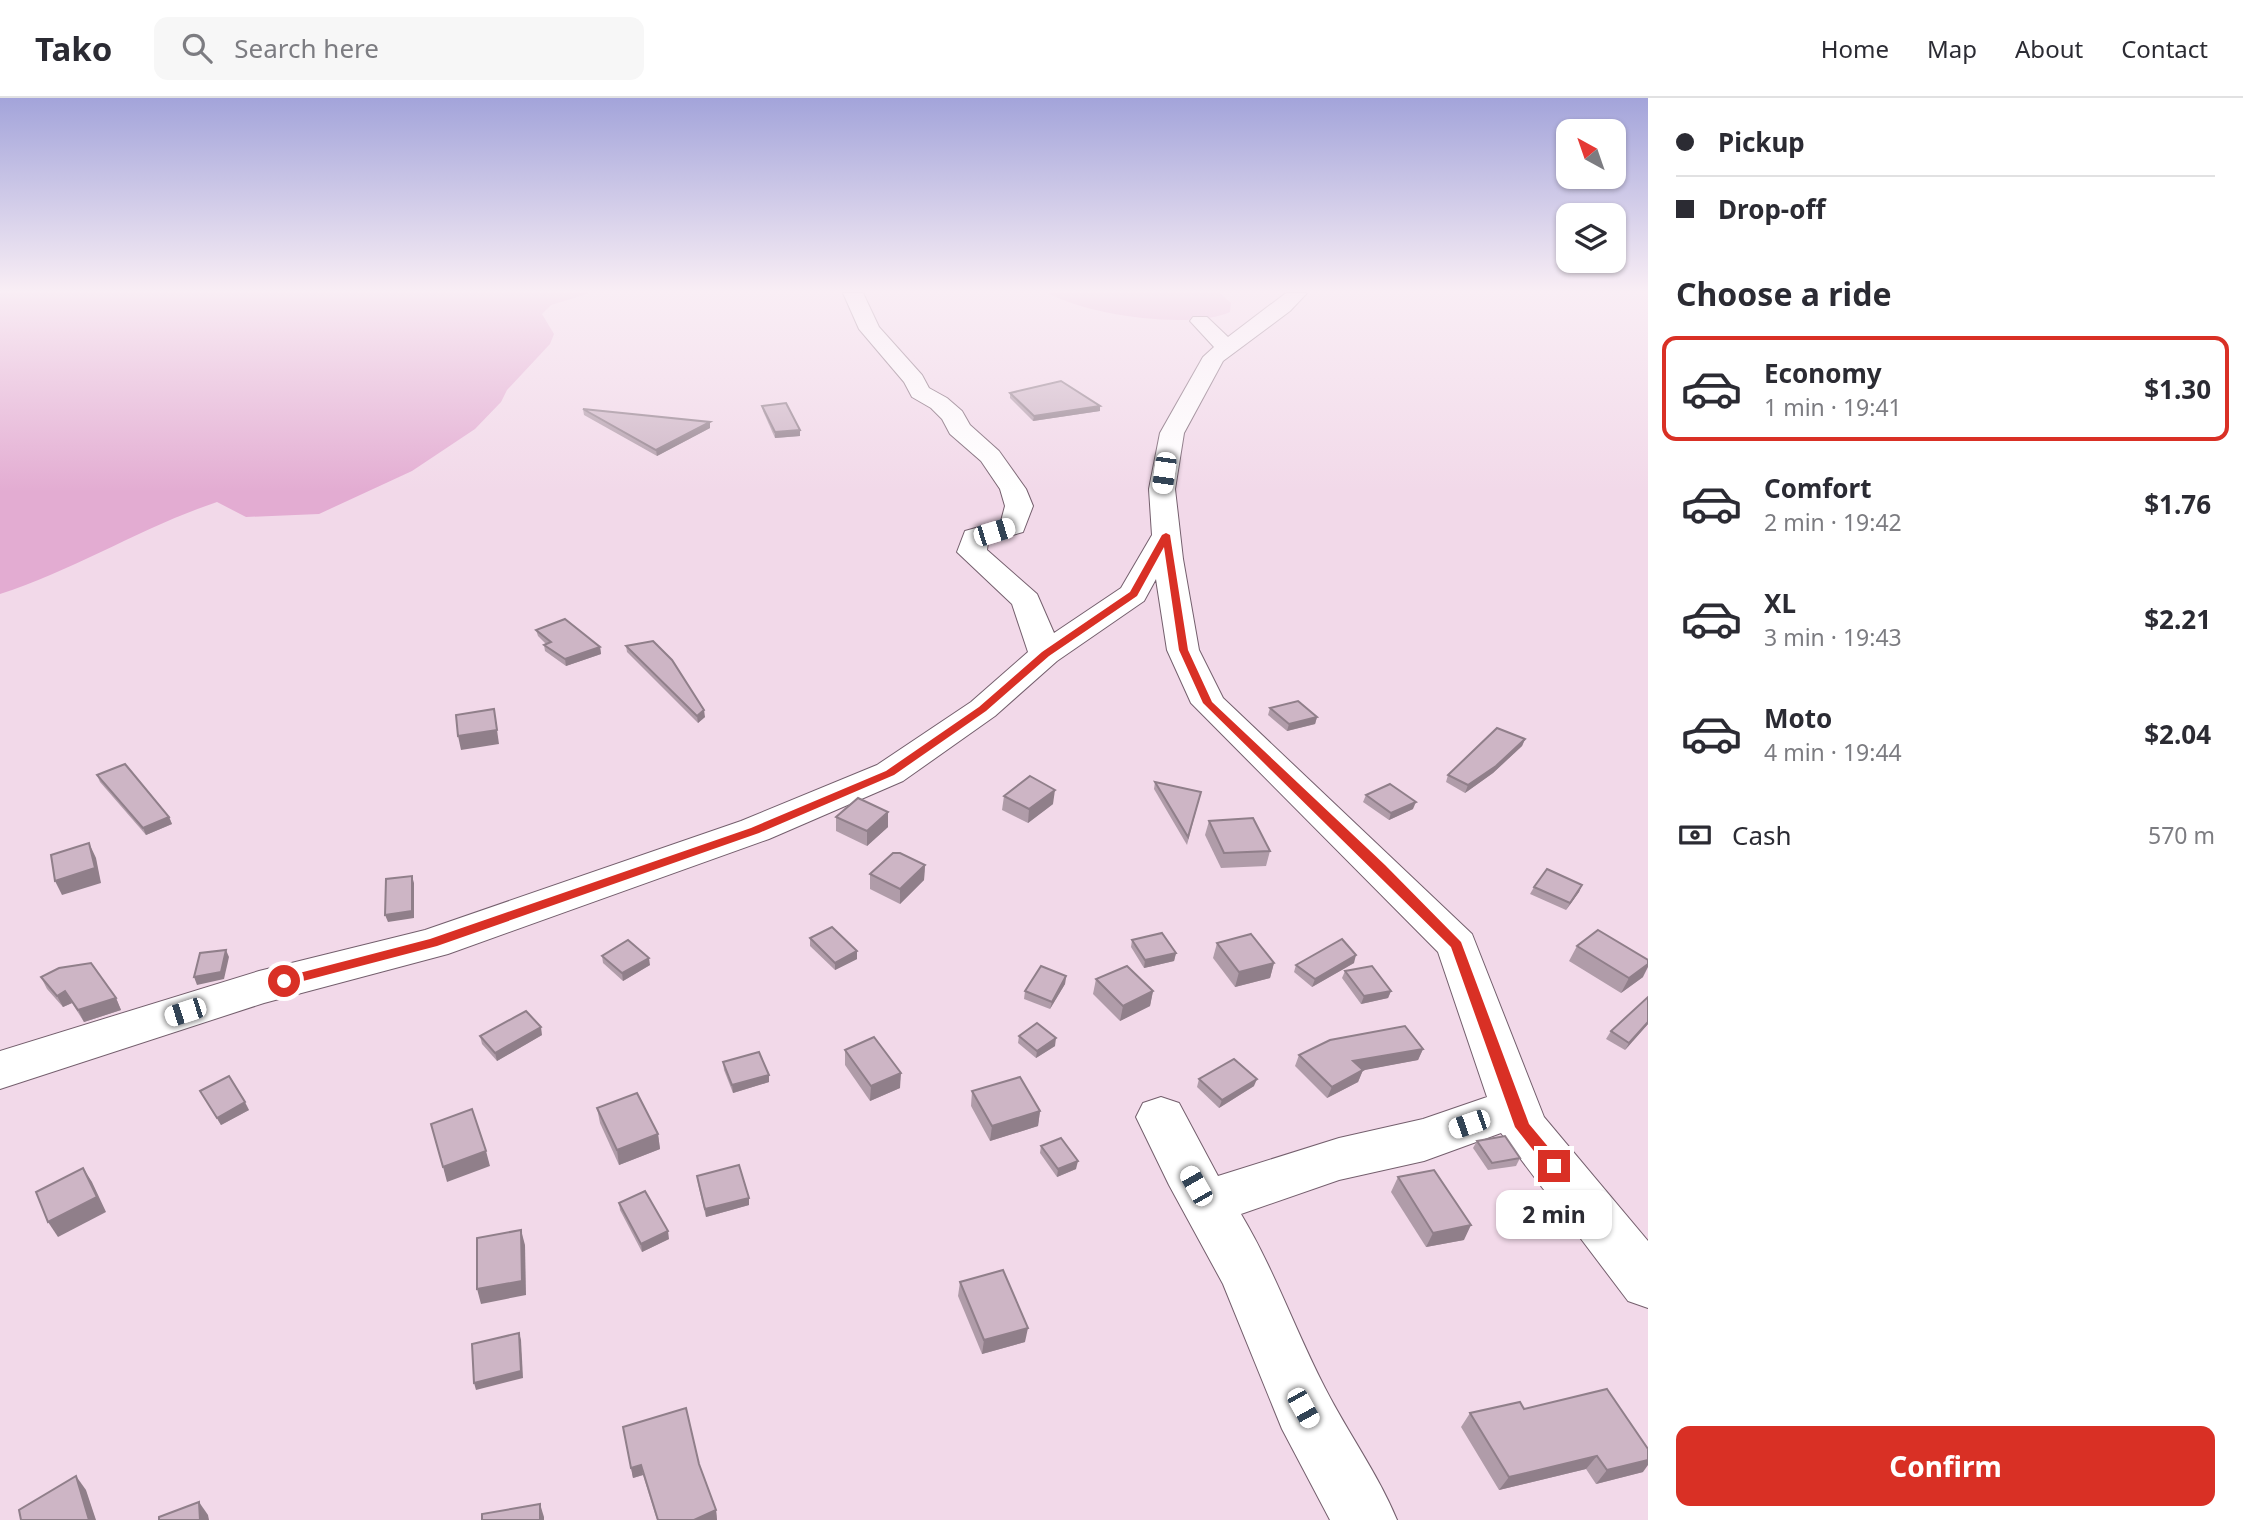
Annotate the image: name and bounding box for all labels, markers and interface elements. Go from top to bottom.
search box [154,17,644,80]
text: Tako [35,26,112,71]
icon: search [178,29,216,67]
text: Search here [234,30,379,66]
text: Home [1821,32,1889,65]
text: Map [1927,32,1977,65]
text: About [2015,32,2083,65]
text: Contact [2121,32,2208,65]
north arrow [1556,119,1626,189]
map controls [1556,119,1626,273]
text: Pickup [1718,124,1805,160]
text: Drop-off [1718,191,1825,227]
button: layers [1556,203,1626,273]
text: Choose a ride [1676,272,1892,315]
text: Economy [1764,355,1882,391]
icon: car [1680,357,1743,420]
text: $1.30 [2144,371,2211,407]
text: 1 min · 19:41 [1764,391,1902,423]
car [1151,451,1178,495]
text: Comfort [1764,470,1872,506]
icon: car [1680,472,1743,535]
text: $1.76 [2144,486,2211,522]
text: 2 min · 19:42 [1764,506,1902,538]
car [971,516,1018,548]
text: XL [1764,585,1796,621]
icon: car [1680,587,1743,650]
text: $2.21 [2144,601,2211,637]
text: 3 min · 19:43 [1764,621,1902,653]
text: Moto [1764,700,1832,736]
icon: car [1680,702,1743,765]
text: $2.04 [2144,716,2211,752]
text: 4 min · 19:44 [1764,736,1902,768]
icon: cash [1676,816,1714,854]
text: Cash [1732,817,1792,853]
text: 570 m [2148,819,2215,851]
route start [268,965,300,997]
car [162,996,209,1028]
car [1446,1107,1493,1141]
route end [1538,1150,1570,1182]
car [1177,1163,1216,1209]
callout: 2 min [1496,1190,1612,1240]
text: 2 min [1522,1198,1586,1230]
car [1284,1385,1323,1431]
button: Confirm [1676,1426,2215,1506]

